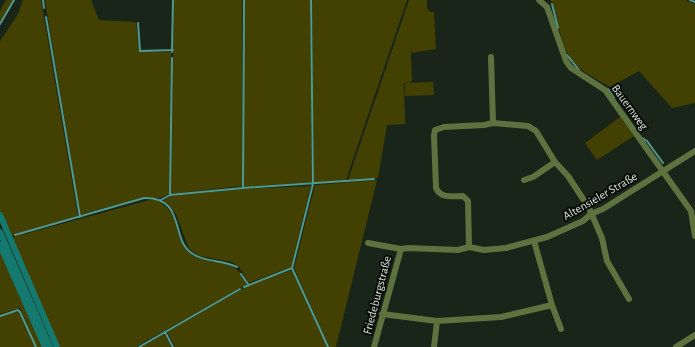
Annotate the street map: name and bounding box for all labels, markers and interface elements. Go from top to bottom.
street label: Bauernweg [610,82,650,132]
street label: Altensieler Straße [561,170,639,222]
street label: Friedeburgstraße [361,255,393,335]

